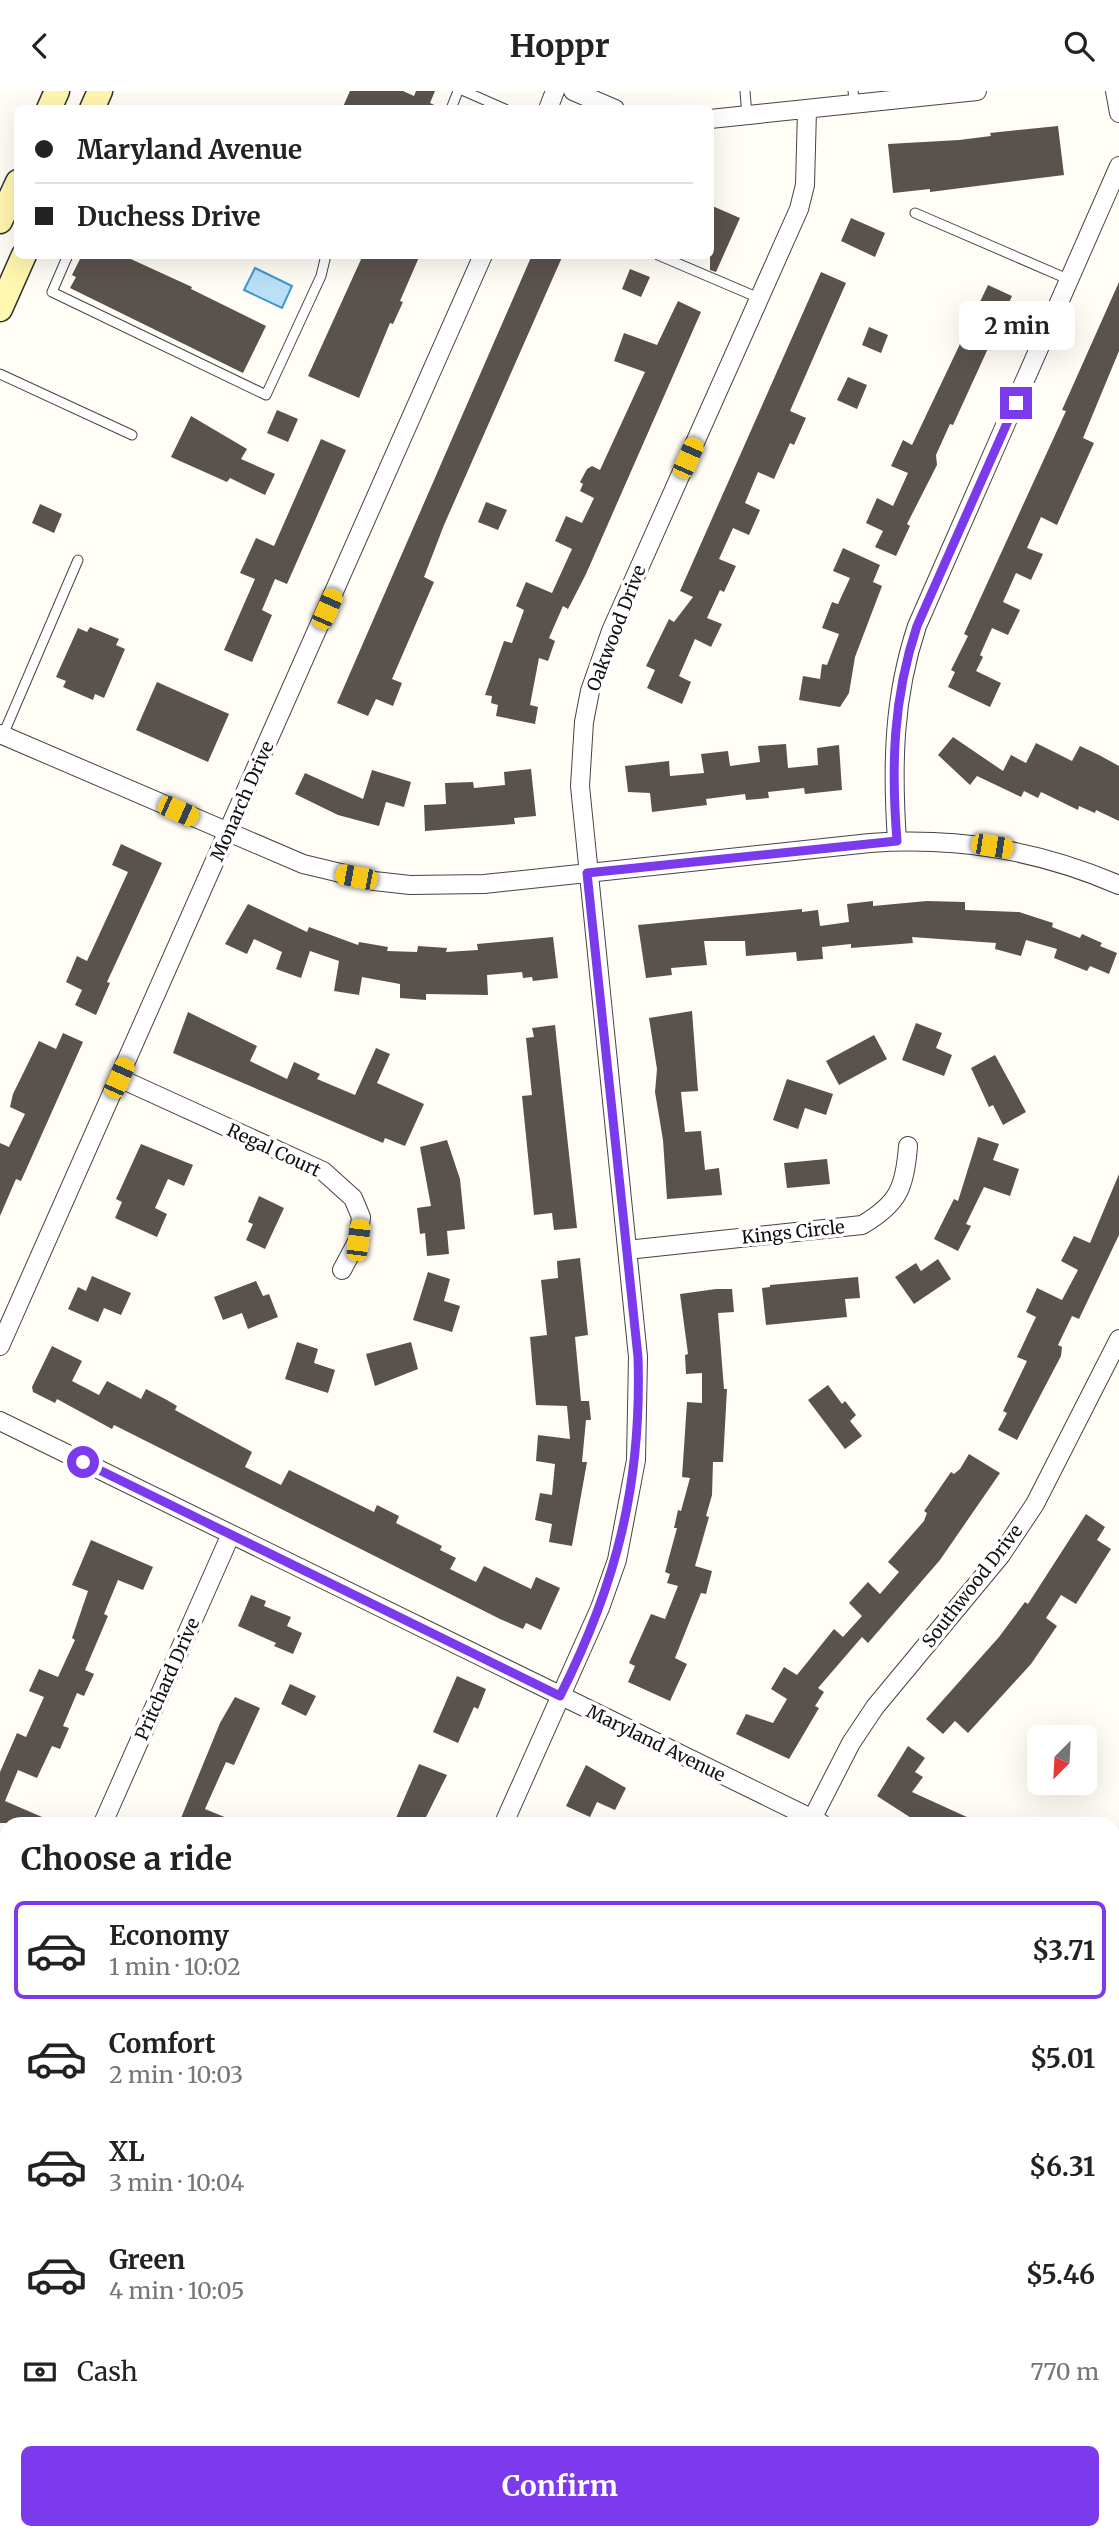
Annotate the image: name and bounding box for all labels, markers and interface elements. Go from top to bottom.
text: Hoppr [509,26,610,66]
icon: back [21,27,59,65]
icon: search [1060,27,1098,65]
text: Maryland Avenue [77,133,302,166]
text: Duchess Drive [77,200,261,233]
callout: 2 min [958,301,1074,351]
text: 2 min [984,311,1050,340]
route end [1000,387,1032,419]
car [670,435,707,481]
street label: Oakwood Drive [581,562,651,694]
car [309,586,346,632]
street label: Monarch Drive [205,737,279,865]
car [155,793,202,829]
car [970,832,1015,860]
car [334,863,379,891]
car [101,1055,138,1101]
street label: Regal Court [223,1118,325,1182]
street label: Kings Circle [740,1215,846,1249]
car [346,1218,371,1262]
route start [67,1446,99,1478]
street label: Southwood Drive [917,1520,1027,1652]
street label: Pritchard Drive [130,1614,204,1744]
street label: Maryland Avenue [583,1699,729,1787]
north arrow [1027,1725,1097,1795]
map controls [1027,1725,1097,1795]
text: Choose a ride [21,1839,232,1879]
icon: car [25,1919,88,1982]
text: Economy [109,1919,229,1952]
text: $3.71 [1032,1934,1095,1967]
text: 1 min · 10:02 [109,1952,241,1981]
icon: car [25,2027,88,2090]
text: Comfort [109,2027,215,2060]
text: $5.01 [1030,2042,1095,2075]
text: 2 min · 10:03 [109,2060,243,2089]
icon: car [25,2135,88,2198]
text: XL [109,2135,145,2168]
text: $6.31 [1029,2150,1095,2183]
text: 3 min · 10:04 [109,2168,244,2197]
icon: car [25,2243,88,2306]
text: Green [109,2243,185,2276]
text: $5.46 [1026,2258,1095,2291]
text: 4 min · 10:05 [109,2276,244,2305]
icon: cash [21,2353,59,2391]
text: Cash [77,2355,138,2388]
text: 770 m [1030,2357,1099,2386]
button: Confirm [21,2446,1099,2526]

